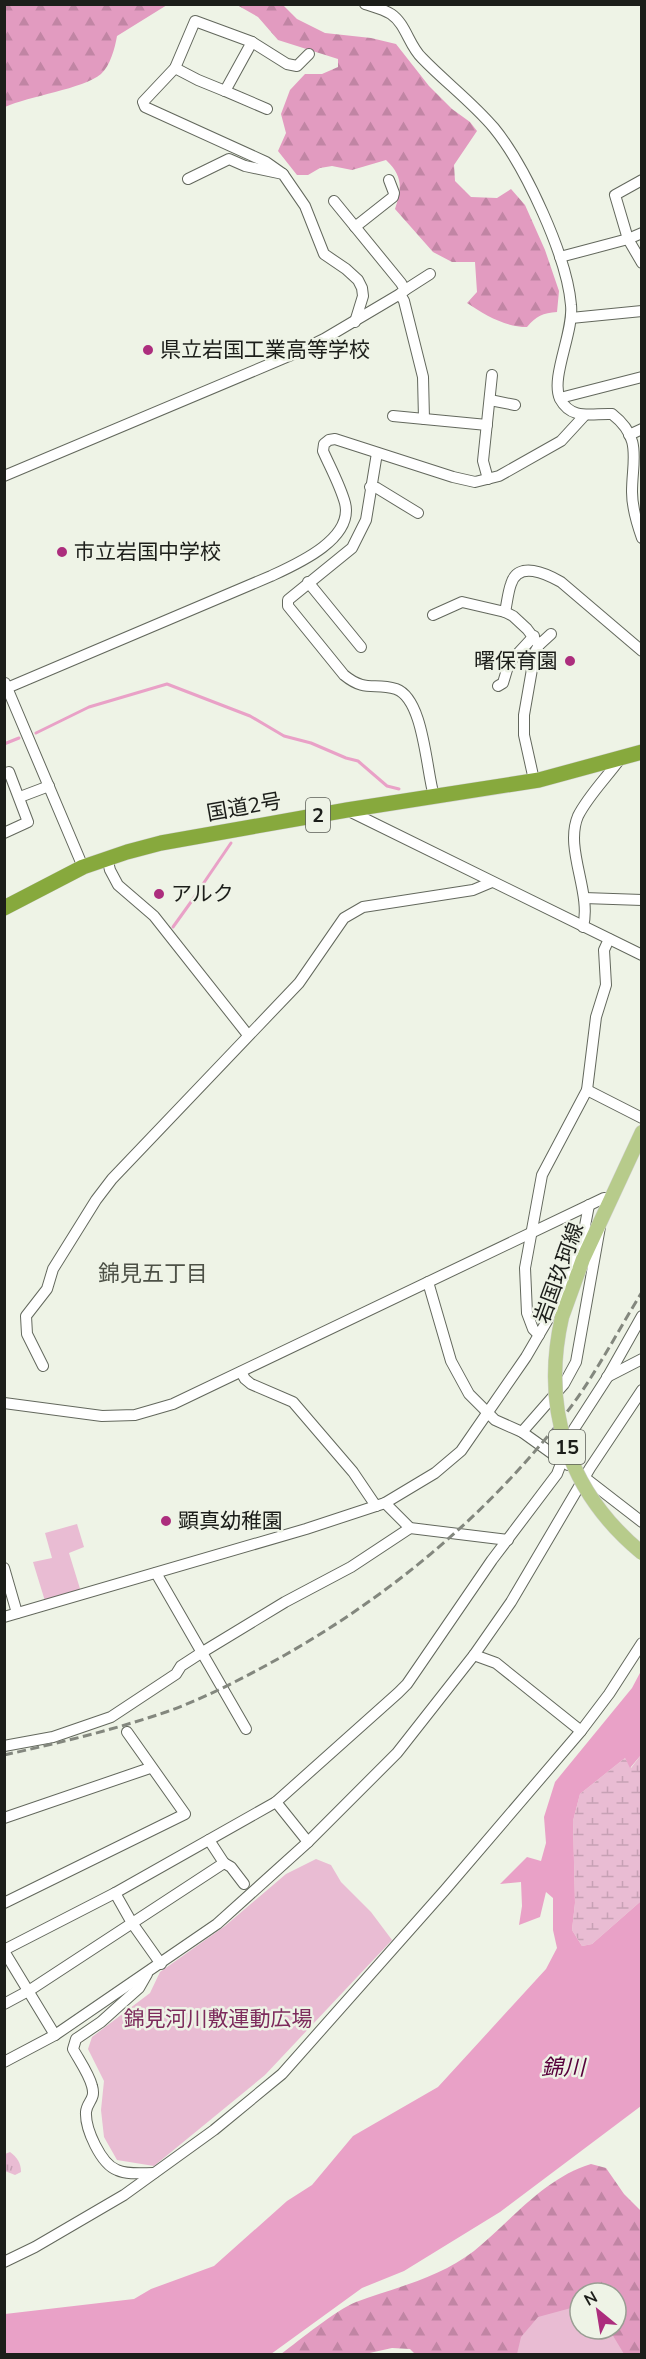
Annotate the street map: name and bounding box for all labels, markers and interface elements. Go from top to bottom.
place label: 県立岩国工業高等学校 [160,336,370,364]
marker: 県立岩国工業高等学校 [141,343,155,357]
place label: 市立岩国中学校 [74,538,221,566]
marker: 市立岩国中学校 [55,545,69,559]
place label: 曙保育園 [474,647,558,675]
marker: 曙保育園 [563,654,577,668]
street label: 国道2号 [204,787,284,827]
road number: 2 [306,798,330,832]
place label: アルク [171,880,234,908]
marker: アルク [152,887,166,901]
street label: 岩国玖珂線 [528,1219,590,1327]
district label: 錦見五丁目 [98,1259,208,1289]
road number: 15 [549,1430,585,1464]
place label: 顕真幼稚園 [178,1507,283,1535]
marker: 顕真幼稚園 [159,1514,173,1528]
park label: 錦見河川敷運動広場 [124,2005,313,2033]
water label: 錦川 [541,2053,587,2083]
north arrow [568,2281,628,2341]
text: N [580,2286,602,2311]

